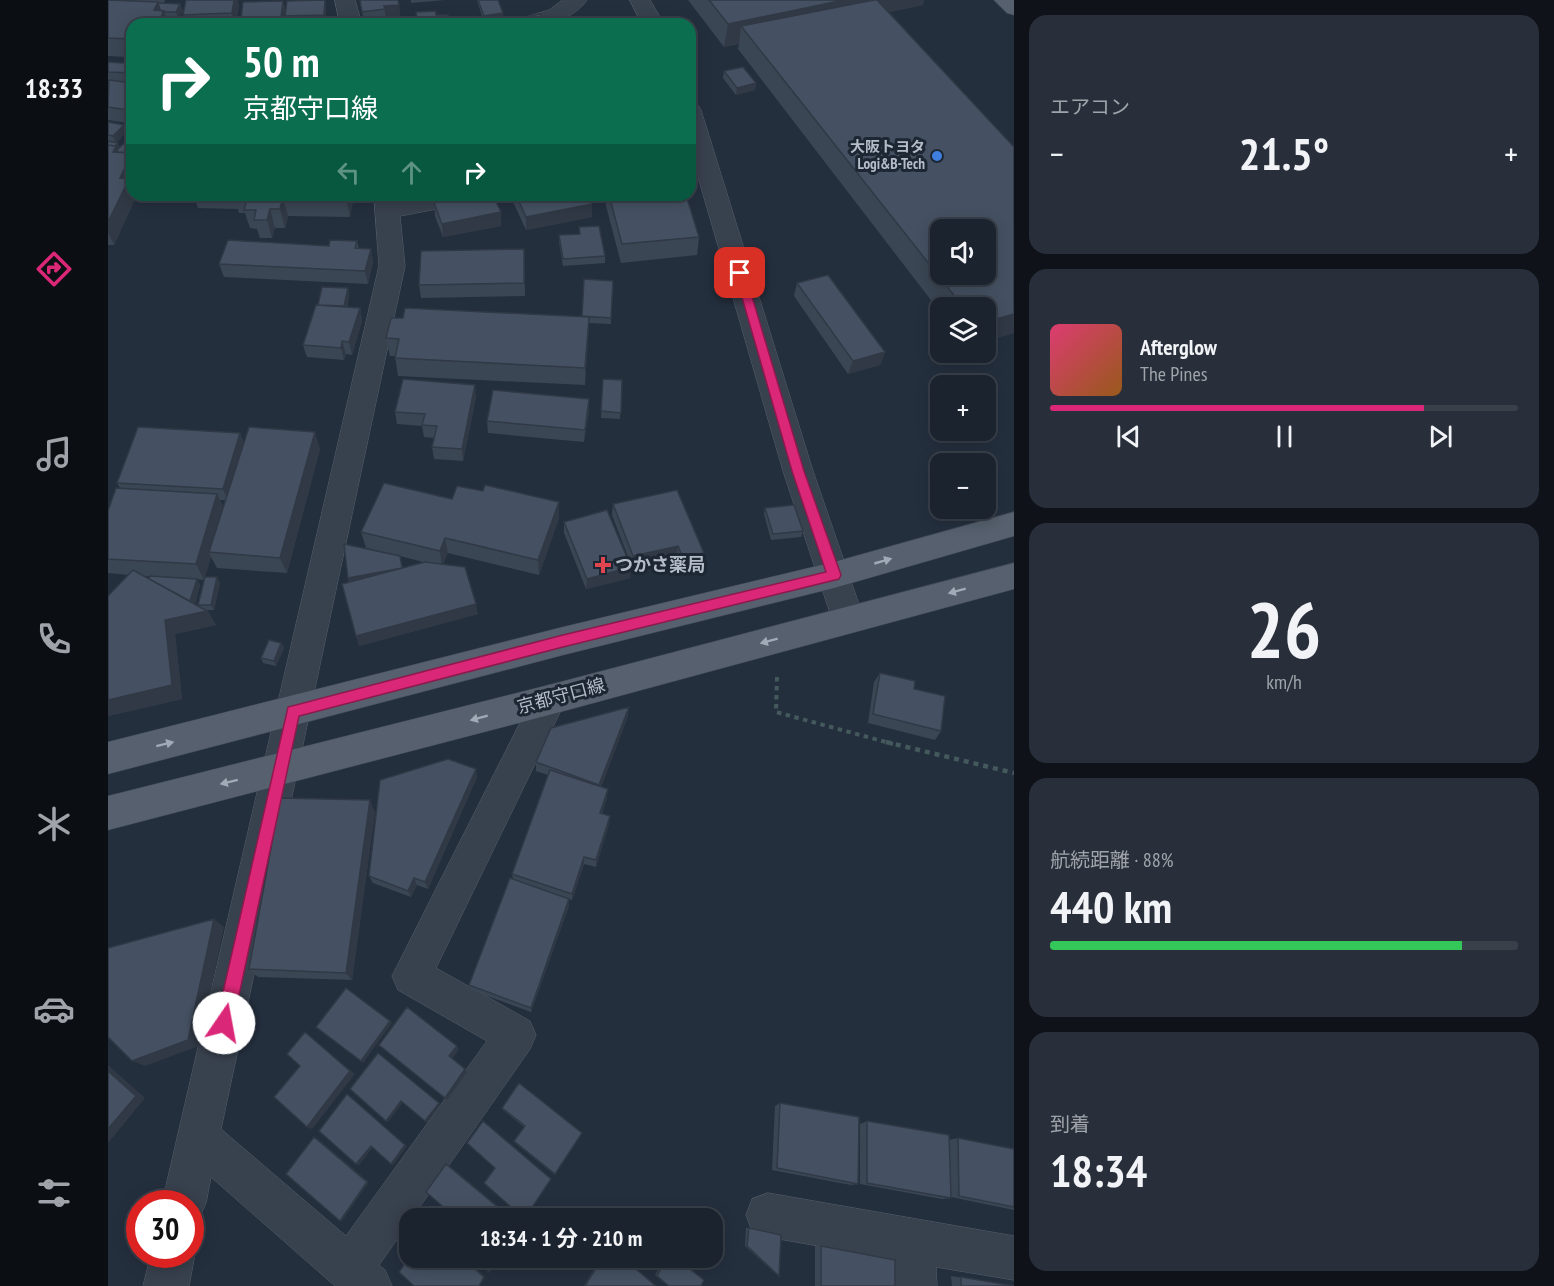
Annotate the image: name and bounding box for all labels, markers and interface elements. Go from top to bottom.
text: 50 m [243,34,320,89]
icon: right [144,42,222,120]
text: 18:33 [25,71,83,105]
text: 京都守口線 [243,91,378,125]
text: エアコン [1050,94,1130,120]
text: 21.5° [1239,124,1329,182]
text: − [1050,132,1064,175]
text: + [1504,132,1518,175]
place label: 大阪トヨタ Logi&B-Tech [850,137,925,173]
marker: 大阪トヨタ Logi&B-Tech [930,149,944,163]
icon: left [332,156,365,189]
icon: ahead [395,156,428,189]
icon: right [458,156,491,189]
map controls [930,219,996,519]
button: sound [930,219,996,285]
pin [714,247,765,298]
icon: directions [33,248,75,290]
icon: arrive [723,256,756,289]
button: layers [930,297,996,363]
text: Afterglow [1140,333,1217,361]
text: The Pines [1140,361,1207,387]
button: + [930,375,996,441]
icon: previous [1112,420,1145,453]
icon: pause [1268,420,1301,453]
icon: next [1424,420,1457,453]
icon: music [33,433,75,475]
button: − [930,453,996,519]
place label: つかさ薬局 [615,553,705,576]
one-way arrow [874,556,892,566]
marker: つかさ薬局 [596,558,610,572]
text: 26 [1247,579,1321,680]
one-way arrow [948,586,967,596]
icon: phone [33,618,75,660]
one-way arrow [760,637,778,646]
text: km/h [1266,669,1302,695]
street label: 京都守口線 [514,673,607,718]
one-way arrow [470,714,488,723]
one-way arrow [156,738,174,748]
one-way arrow [220,778,238,788]
icon: climate [33,803,75,845]
text: 航続距離 · 88% [1050,847,1173,873]
text: 440 km [1050,877,1172,935]
icon: car [33,988,75,1030]
position arrow [192,991,256,1055]
text: 到着 [1050,1111,1090,1137]
text: 18:34 [1050,1141,1147,1199]
icon: filters [33,1172,75,1214]
speed limit sign: 30 [126,1190,204,1268]
text: 18:34 · 1 分 · 210 m [480,1224,642,1252]

